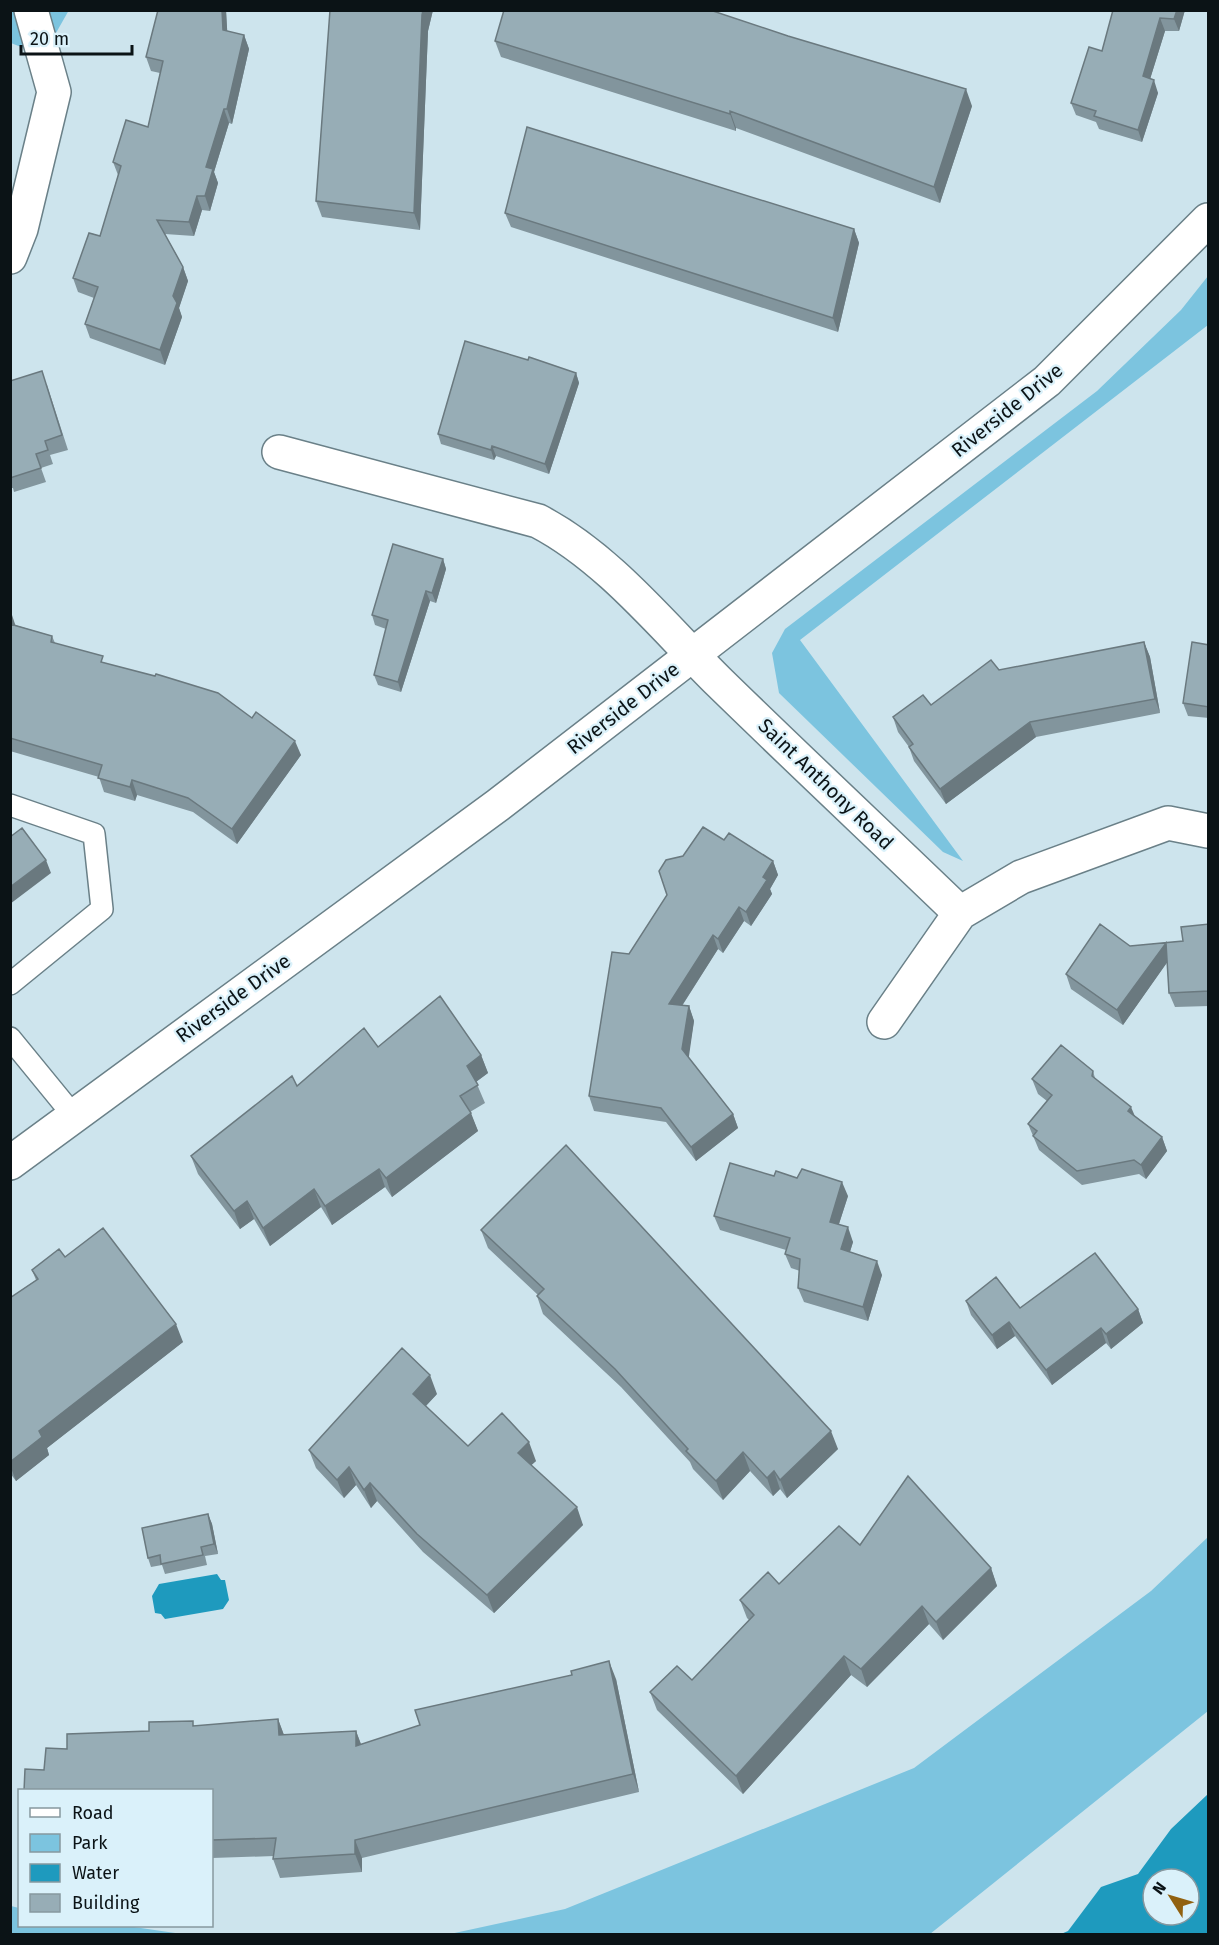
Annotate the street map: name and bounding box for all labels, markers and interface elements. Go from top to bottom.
scale bar [21,18,132,56]
text: 20 m [30,28,69,50]
street label: Riverside Drive [947,358,1067,462]
street label: Riverside Drive [562,657,684,759]
street label: Saint Anthony Road [754,713,898,855]
street label: Riverside Drive [171,948,295,1048]
legend [18,1789,213,1927]
text: Road [72,1802,114,1824]
text: Park [72,1832,108,1854]
text: Water [72,1862,119,1884]
north arrow [1141,1867,1201,1927]
text: N [1149,1878,1170,1898]
text: Building [72,1892,140,1914]

